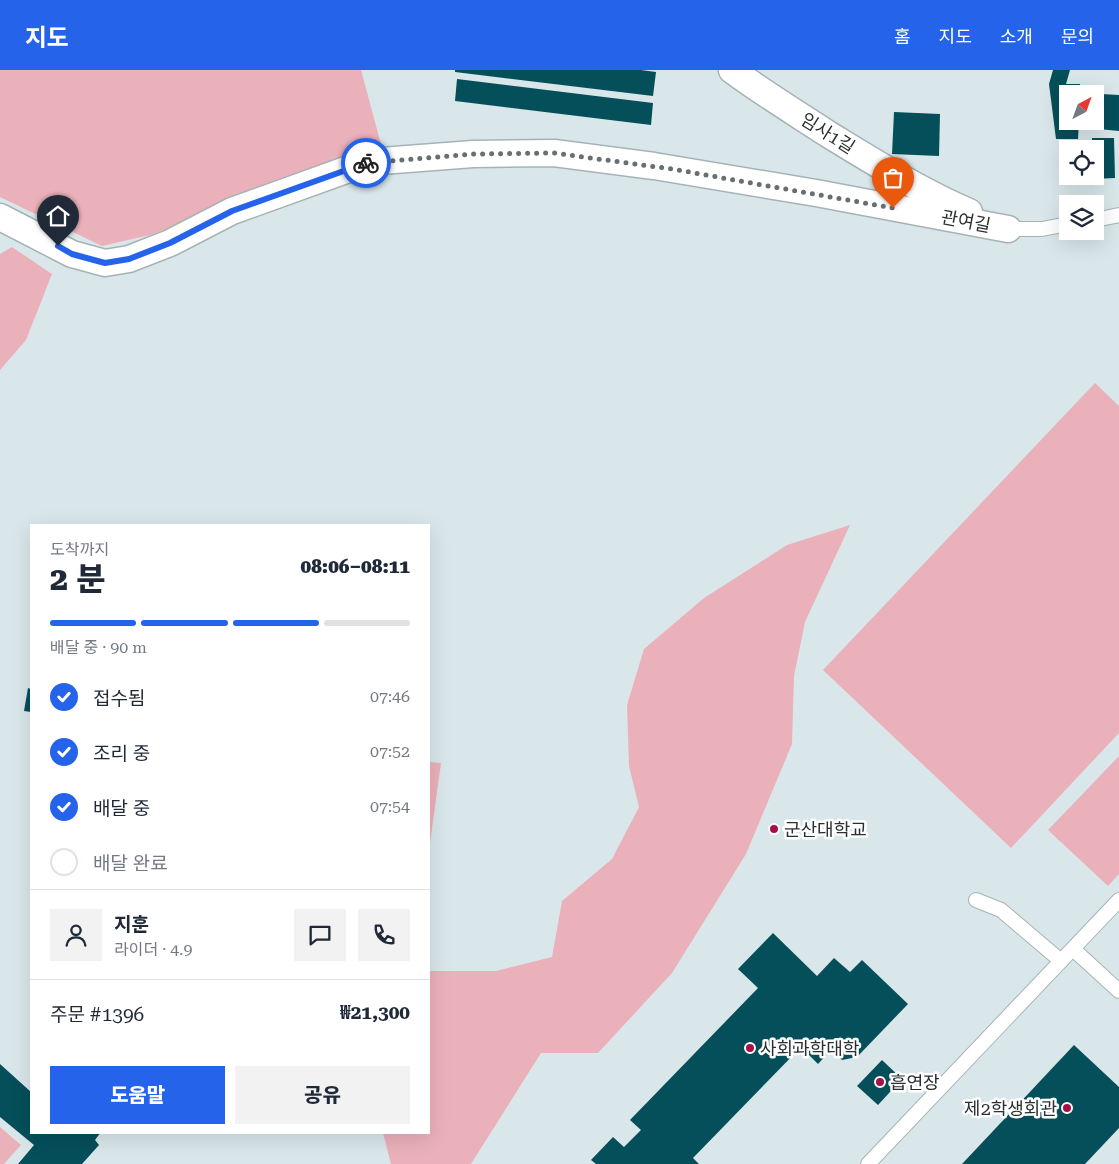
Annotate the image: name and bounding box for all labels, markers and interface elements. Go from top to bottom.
text: 지도 [25,24,69,52]
text: 홈 [894,26,911,47]
text: 지도 [939,26,972,47]
text: 소개 [1000,26,1033,47]
text: 문의 [1061,26,1094,47]
north arrow [1059,85,1104,130]
map controls [1059,85,1104,240]
street label: 임사1길 [797,108,859,158]
courier [341,138,391,188]
button: locate [1059,140,1104,185]
icon: bike [352,149,380,177]
pin [872,157,914,208]
icon: bag [879,164,907,192]
pin [37,195,79,246]
button: layers [1059,195,1104,240]
icon: home [44,202,72,230]
street label: 관여길 [940,206,992,236]
text: 도착까지 [50,540,109,559]
text: 08:06–08:11 [301,555,410,578]
text: 2 분 [50,560,105,598]
text: 배달 중 · 90 m [50,638,147,657]
icon: check [50,683,78,711]
text: 접수됨 [93,687,145,710]
text: 07:46 [370,687,410,706]
icon: check [50,738,78,766]
text: 조리 중 [93,742,150,765]
text: 07:52 [370,742,410,761]
icon: check [50,793,78,821]
text: 배달 중 [93,797,150,820]
text: 07:54 [370,797,410,816]
place label: 군산대학교 [784,819,867,840]
marker: 군산대학교 [768,823,780,835]
text: 배달 완료 [93,852,168,875]
button: person [50,909,102,961]
button: chat [294,909,346,961]
button: phone [358,909,410,961]
text: 지훈 [114,913,149,936]
text: 라이더 · 4.9 [114,940,192,959]
text: ₩21,300 [340,1001,410,1024]
text: 주문 #1396 [50,1003,144,1026]
place label: 사회과학대학 [760,1038,859,1059]
marker: 사회과학대학 [744,1042,756,1054]
button: 도움말 [50,1066,225,1124]
button: 공유 [235,1066,410,1124]
place label: 흡연장 [890,1072,940,1093]
marker: 흡연장 [874,1076,886,1088]
place label: 제2학생회관 [964,1098,1057,1119]
marker: 제2학생회관 [1061,1102,1073,1114]

